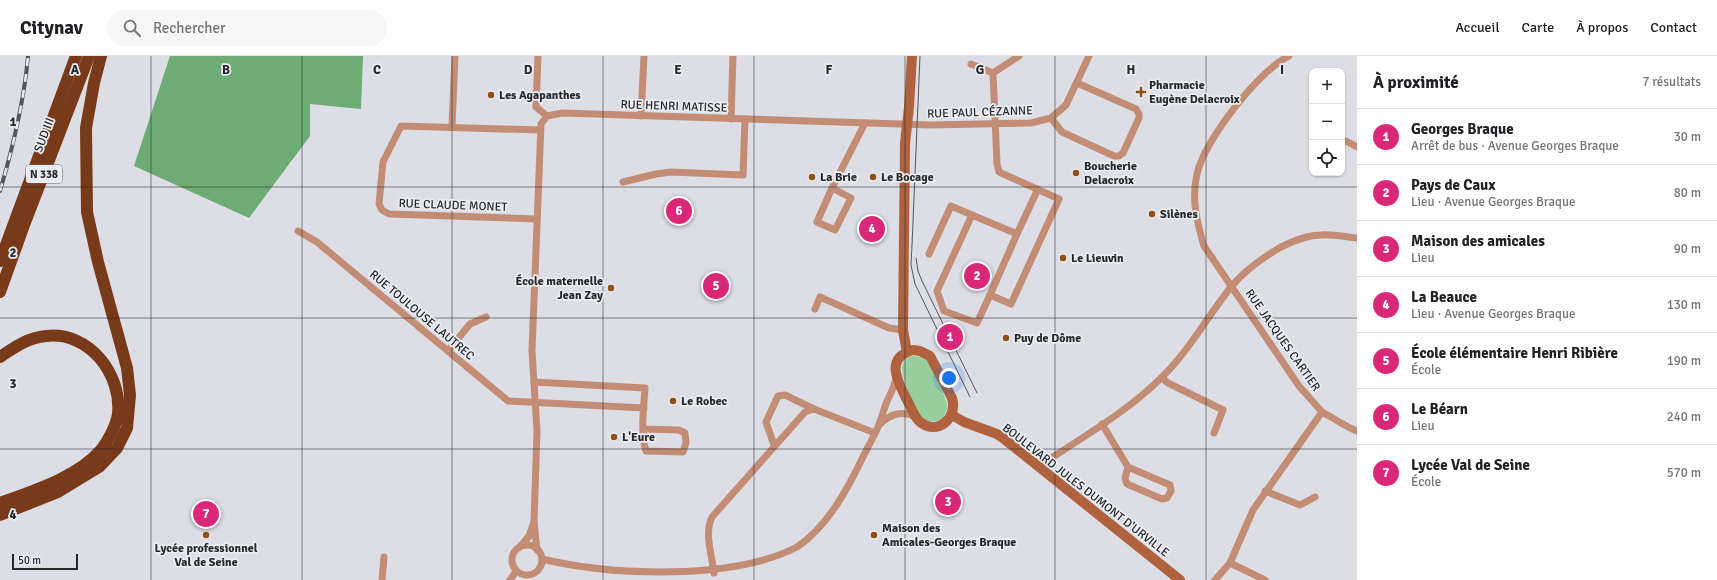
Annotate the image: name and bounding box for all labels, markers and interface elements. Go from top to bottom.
search box [107,10,387,46]
text: Citynav [20,16,83,40]
icon: search [121,17,143,39]
text: Rechercher [153,19,225,37]
text: Accueil [1455,19,1500,36]
text: Carte [1522,19,1554,36]
text: À propos [1576,19,1628,36]
text: Contact [1650,19,1697,36]
text: A [71,62,80,78]
text: B [222,62,230,78]
text: C [373,62,381,78]
text: D [524,62,533,78]
text: E [674,62,682,78]
text: F [826,62,833,78]
text: G [976,62,984,78]
text: H [1127,62,1135,78]
text: I [1280,62,1284,78]
map controls [1309,68,1345,176]
button: + [1309,68,1345,104]
text: À proximité [1373,72,1459,93]
text: 7 résultats [1642,74,1701,90]
place label: Pharmacie Eugène Delacroix [1149,78,1240,107]
marker: Pharmacie Eugène Delacroix [1136,87,1146,97]
place label: Les Agapanthes [499,88,581,103]
marker: Les Agapanthes [486,90,496,100]
street label: RUE HENRI MATISSE [620,97,728,116]
street label: RUE PAUL CÉZANNE [927,103,1033,122]
button: − [1309,104,1345,140]
text: 1 [9,114,17,130]
street label: SUD III [31,116,58,155]
text: Georges Braque [1411,120,1514,138]
text: 1 [1382,129,1390,145]
text: 30 m [1674,129,1701,145]
text: Arrêt de bus · Avenue Georges Braque [1411,138,1619,154]
button: locate [1309,140,1345,176]
place label: Boucherie Delacroix [1084,159,1137,188]
road number: N 338 [26,165,62,183]
marker: Boucherie Delacroix [1071,168,1081,178]
place label: La Brie [820,170,857,185]
place label: Le Bocage [881,170,934,185]
marker: La Brie [807,172,817,182]
marker: Le Bocage [868,172,878,182]
text: Pays de Caux [1411,176,1496,194]
text: 2 [1382,185,1390,201]
text: 80 m [1674,185,1701,201]
text: Lieu · Avenue Georges Braque [1411,194,1575,210]
street label: RUE CLAUDE MONET [398,196,508,215]
pin: 6 [666,196,692,226]
place label: Silènes [1160,207,1198,222]
marker: Silènes [1147,209,1157,219]
pin: 4 [859,214,885,244]
text: Maison des amicales [1411,232,1545,250]
text: 3 [1382,241,1390,257]
text: 90 m [1674,241,1701,257]
text: 2 [9,245,17,261]
text: Lieu [1411,250,1435,266]
place label: Le Lieuvin [1071,251,1124,266]
marker: Le Lieuvin [1058,253,1068,263]
pin: 2 [964,261,990,291]
street label: RUE TOULOUSE LAUTREC [366,267,477,364]
pin: 5 [703,271,729,301]
place label: École maternelle Jean Zay [515,274,603,303]
marker: École maternelle Jean Zay [606,283,616,293]
street label: RUE JACQUES CARTIER [1242,286,1323,394]
text: La Beauce [1411,288,1477,306]
text: 4 [1382,297,1390,313]
text: 130 m [1667,297,1701,313]
text: Lieu · Avenue Georges Braque [1411,306,1575,322]
pin: 1 [937,322,963,352]
place label: Puy de Dôme [1014,331,1081,346]
marker: Puy de Dôme [1001,333,1011,343]
text: École élémentaire Henri Ribière [1411,344,1618,362]
text: 5 [1382,353,1390,369]
text: 190 m [1667,353,1701,369]
text: École [1411,362,1441,378]
your location [939,368,959,388]
text: 3 [9,376,17,392]
place label: Le Robec [681,394,728,409]
marker: Le Robec [668,396,678,406]
text: Le Béarn [1411,400,1468,418]
text: 6 [1382,409,1390,425]
text: 240 m [1667,409,1701,425]
text: Lieu [1411,418,1435,434]
street label: BOULEVARD JULES DUMONT D'URVILLE [999,421,1172,560]
place label: L'Eure [622,430,655,445]
marker: L'Eure [609,432,619,442]
text: Lycée Val de Seine [1411,456,1530,474]
text: 7 [1382,465,1390,481]
text: 570 m [1667,465,1701,481]
text: École [1411,474,1441,490]
pin: 3 [935,487,961,517]
pin: 7 [193,499,219,529]
text: 4 [9,507,17,523]
place label: Maison des Amicales-Georges Braque [882,521,1016,550]
marker: Lycée professionnel Val de Seine [201,530,211,540]
marker: Maison des Amicales-Georges Braque [869,530,879,540]
place label: Lycée professionnel Val de Seine [155,541,258,570]
scale bar [12,552,78,571]
text: 50 m [18,554,41,567]

